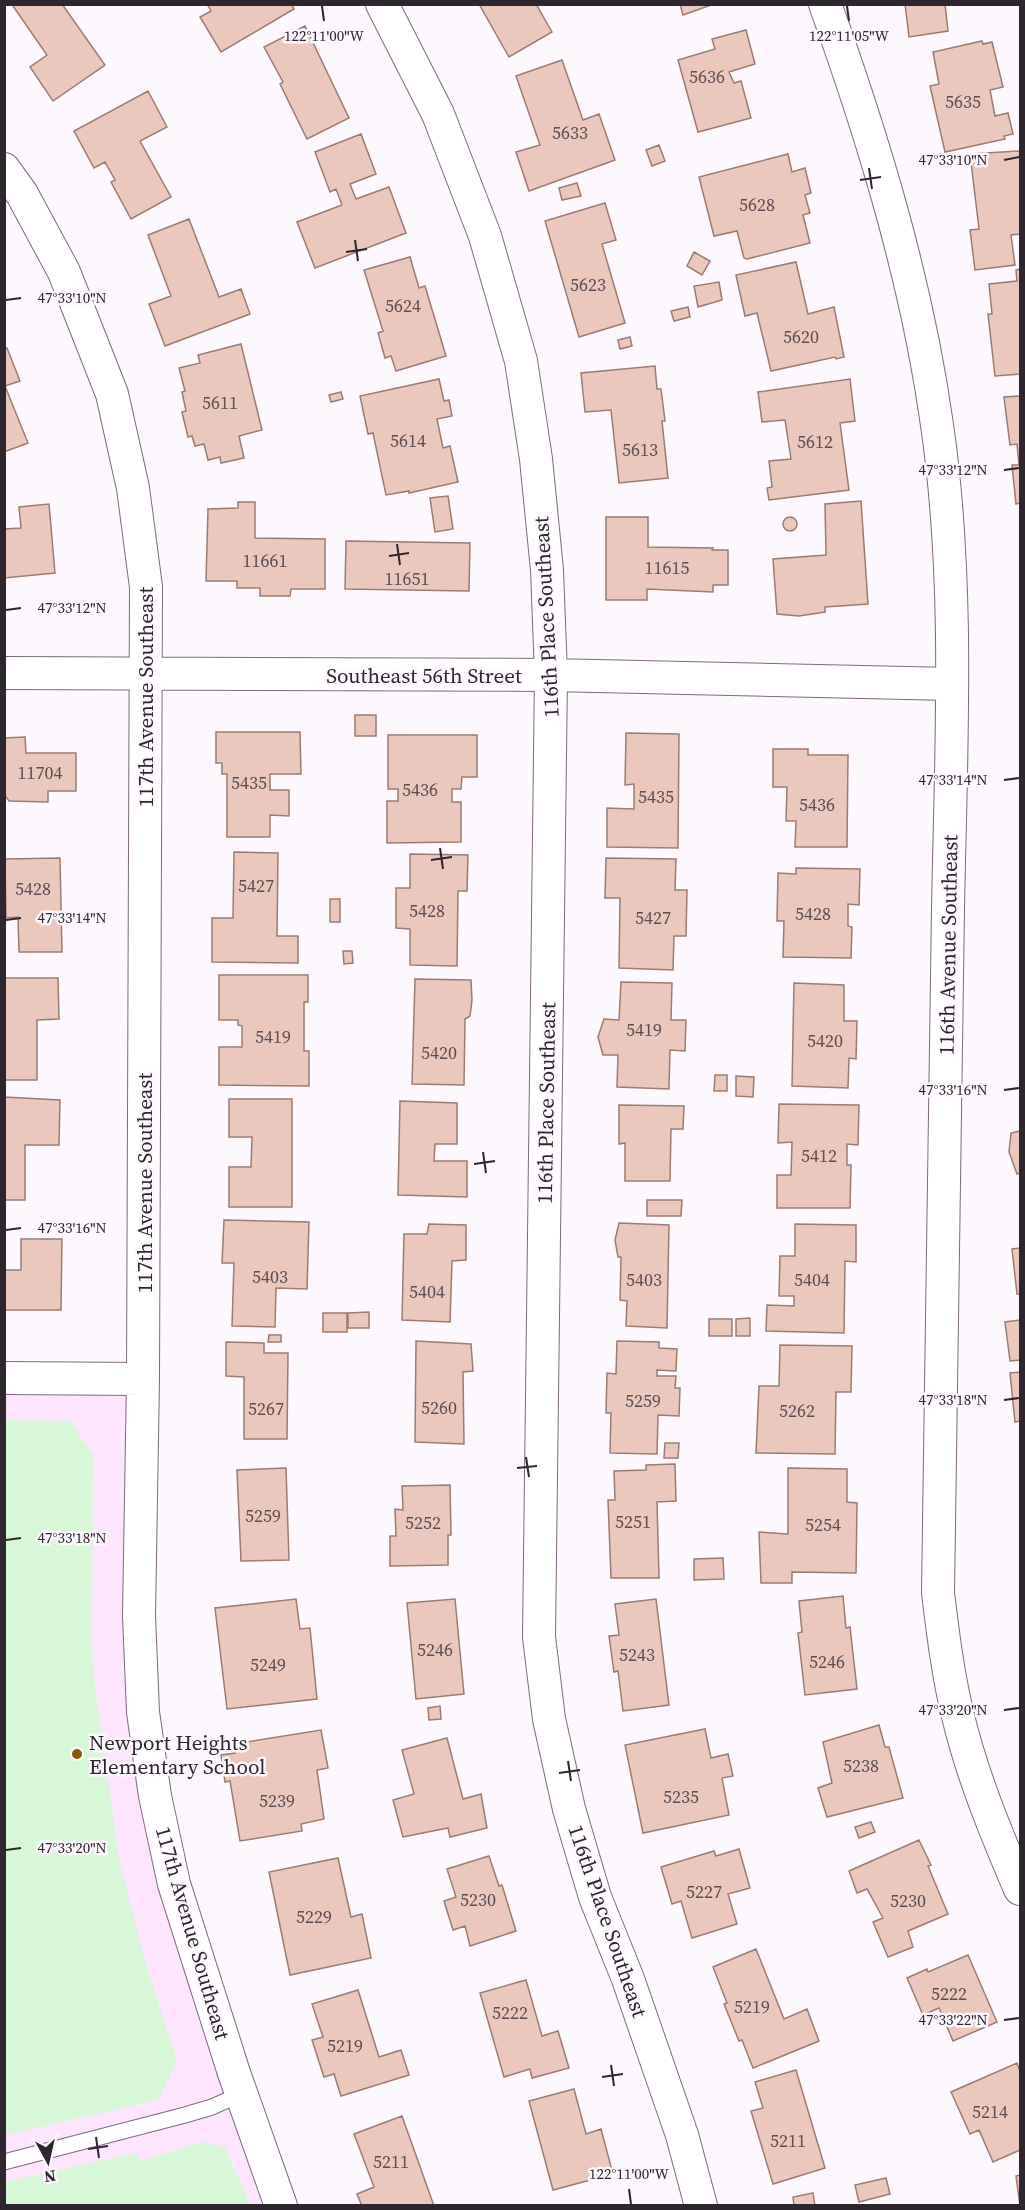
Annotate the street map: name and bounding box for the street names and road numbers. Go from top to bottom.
street label: 116th Place Southeast [526,515,566,718]
street label: 117th Avenue Southeast [131,587,160,807]
street label: Southeast 56th Street [326,661,522,690]
street label: 116th Avenue Southeast [932,834,964,1056]
street label: 116th Place Southeast [530,1002,562,1204]
street label: 117th Avenue Southeast [130,1073,159,1293]
street label: 116th Place Southeast [561,1821,655,2021]
street label: 117th Avenue Southeast [149,1823,237,2043]

